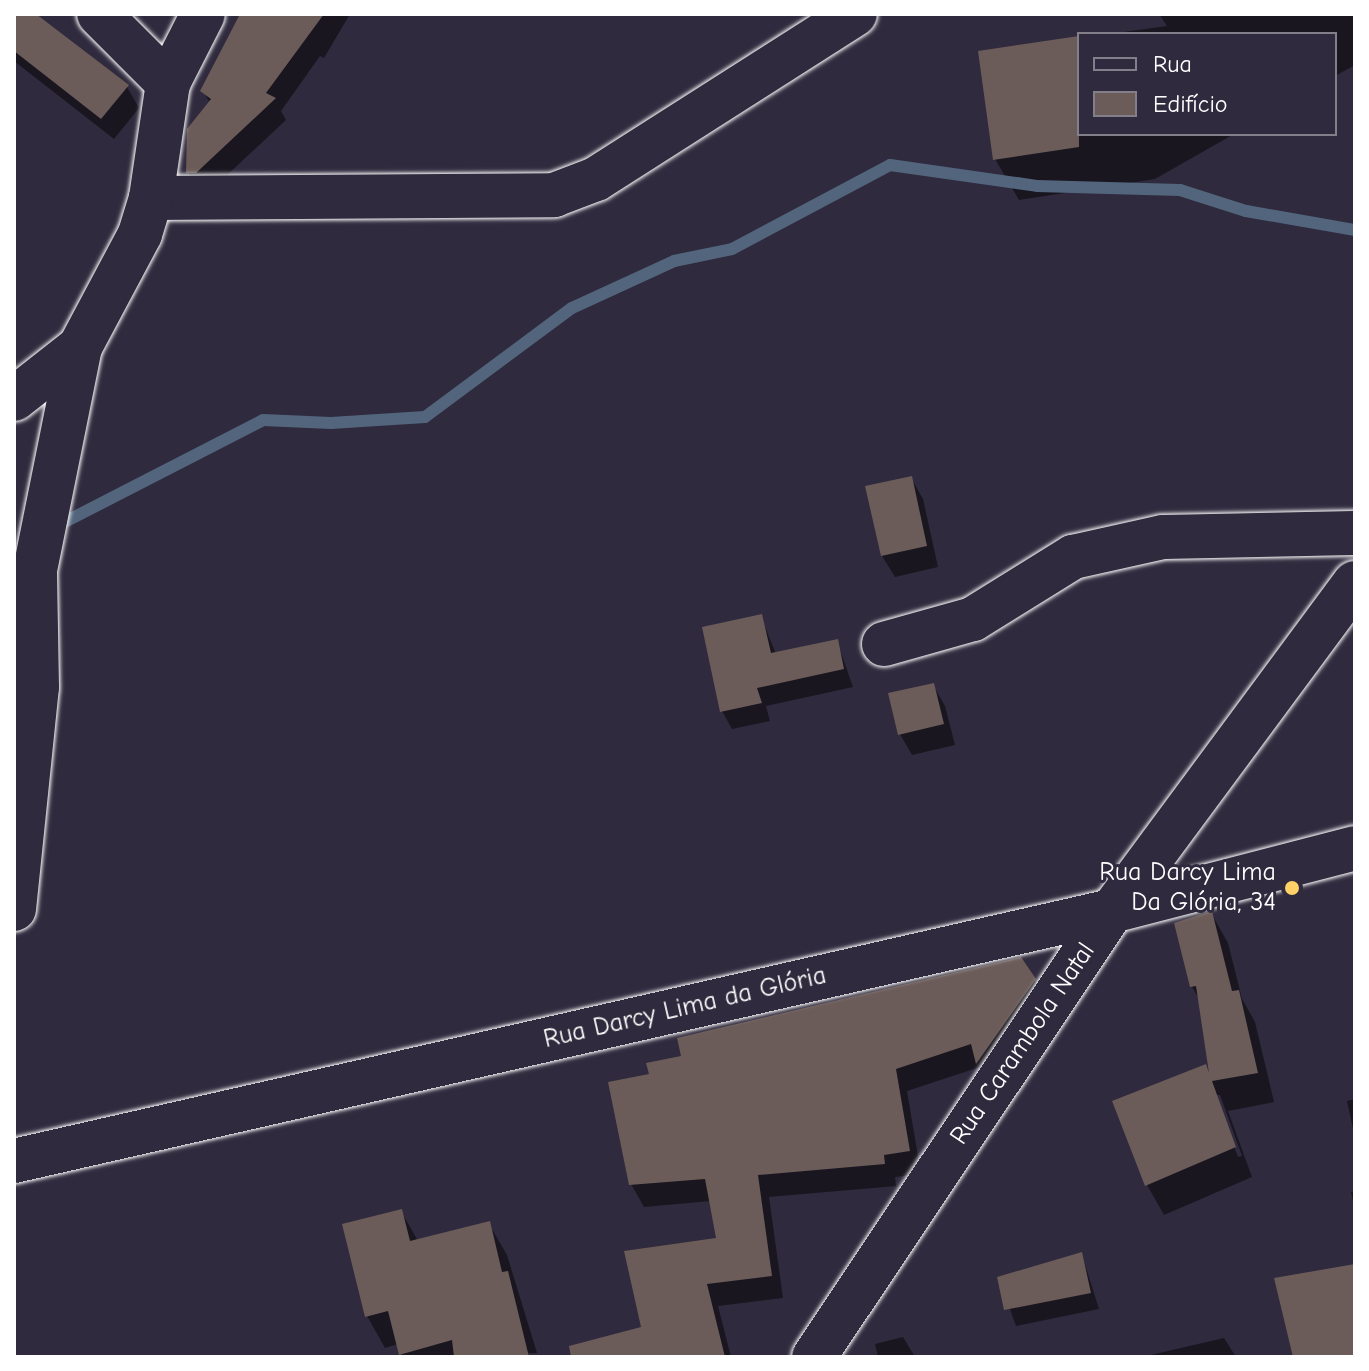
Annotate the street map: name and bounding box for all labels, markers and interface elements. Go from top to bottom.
legend [1077,32,1337,136]
text: Rua [1153,50,1192,78]
text: Edifício [1153,90,1228,118]
place label: Rua Darcy Lima Da Glória, 34 [1099,857,1276,918]
marker: Rua Darcy Lima Da Glória, 34 [1283,879,1301,897]
street label: Rua Carambola Natal [944,937,1102,1151]
street label: Rua Darcy Lima da Glória [541,960,829,1056]

